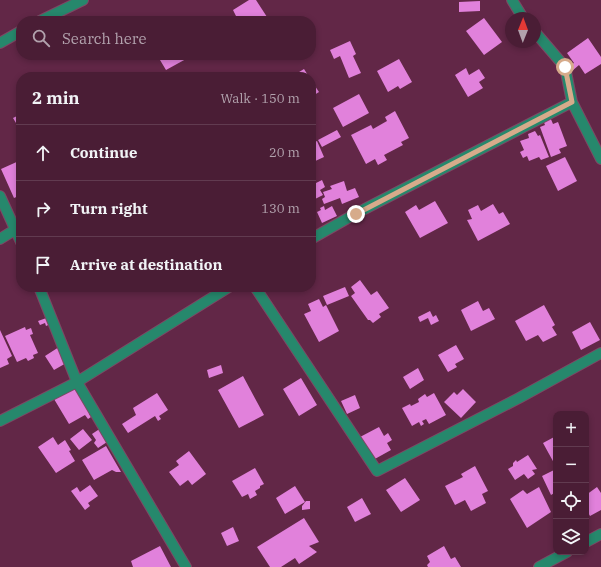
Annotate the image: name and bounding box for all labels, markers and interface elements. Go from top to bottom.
north arrow [505,12,541,48]
search box [16,16,316,60]
icon: search [30,27,52,49]
text: Search here [62,29,147,48]
route start [556,58,574,76]
text: 2 min [32,87,80,109]
text: Walk · 150 m [221,90,300,107]
icon: ahead [32,142,54,164]
text: Continue [70,143,137,162]
text: 20 m [269,144,300,161]
icon: right [32,198,54,220]
text: Turn right [70,199,148,218]
text: 130 m [261,200,300,217]
route end [347,205,365,223]
icon: arrive [32,254,54,276]
text: Arrive at destination [70,255,222,274]
map controls [553,411,589,555]
button: + [553,411,589,447]
button: − [553,447,589,483]
button: locate [553,483,589,519]
button: layers [553,519,589,555]

